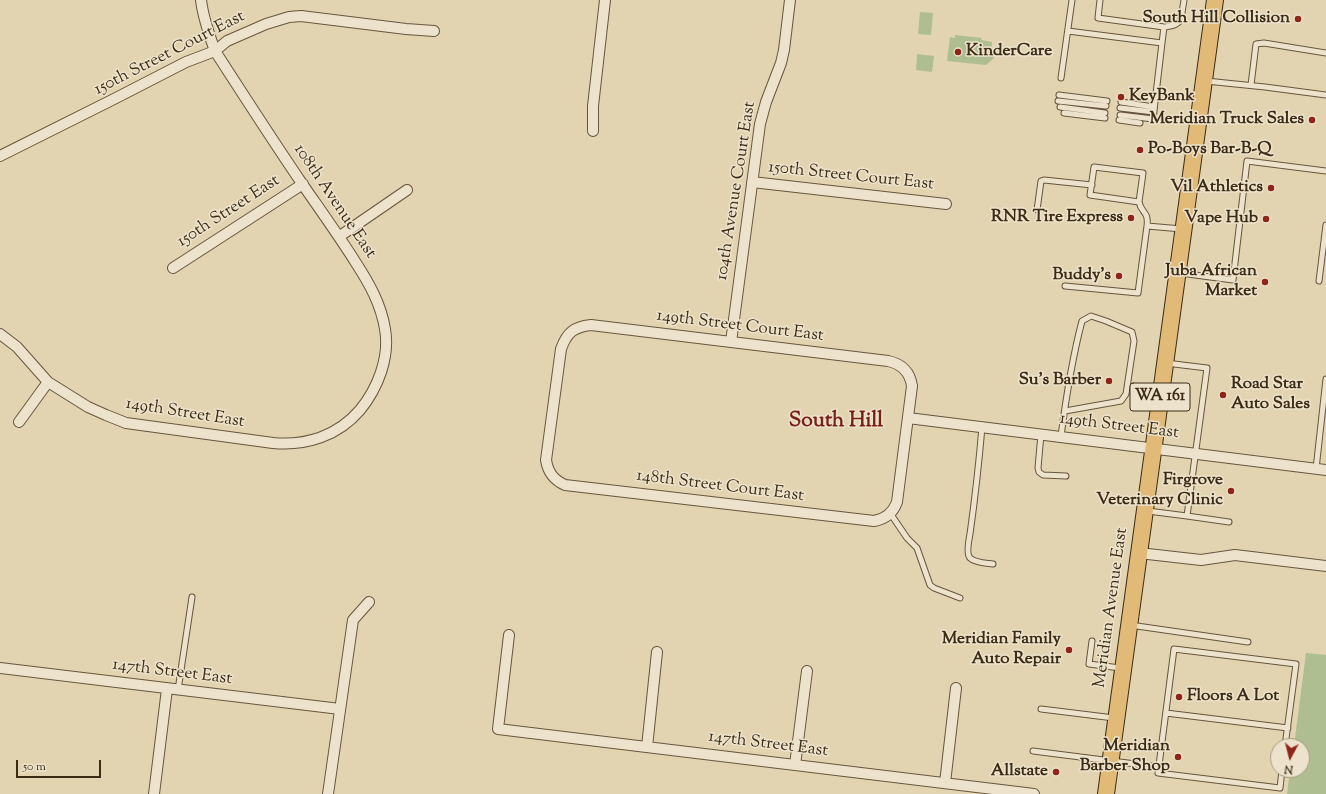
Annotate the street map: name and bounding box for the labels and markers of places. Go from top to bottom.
place label: South Hill Collision [1142,9,1290,29]
marker: South Hill Collision [1293,14,1303,24]
place label: KinderCare [966,42,1052,62]
marker: KinderCare [953,47,963,57]
place label: KeyBank [1129,87,1195,107]
marker: KeyBank [1116,92,1126,102]
place label: Meridian Truck Sales [1149,110,1304,130]
marker: Meridian Truck Sales [1307,115,1317,125]
place label: Po-Boys Bar-B-Q [1148,140,1271,160]
marker: Po-Boys Bar-B-Q [1135,145,1145,155]
place label: Vil Athletics [1170,178,1263,198]
marker: Vil Athletics [1266,183,1276,193]
place label: RNR Tire Express [991,208,1123,228]
place label: Vape Hub [1184,209,1258,229]
marker: RNR Tire Express [1126,213,1136,223]
marker: Vape Hub [1261,214,1271,224]
place label: Juba African Market [1165,262,1257,302]
place label: Buddy's [1053,266,1111,286]
marker: Buddy's [1114,271,1124,281]
marker: Juba African Market [1260,277,1270,287]
place label: Su's Barber [1019,371,1101,391]
place label: Road Star Auto Sales [1231,375,1310,415]
marker: Su's Barber [1104,376,1114,386]
marker: Road Star Auto Sales [1218,390,1228,400]
place label: Firgrove Veterinary Clinic [1096,471,1223,511]
marker: Firgrove Veterinary Clinic [1226,486,1236,496]
place label: Meridian Family Auto Repair [942,630,1061,670]
marker: Meridian Family Auto Repair [1064,645,1074,655]
place label: Floors A Lot [1187,687,1279,707]
marker: Floors A Lot [1174,692,1184,702]
place label: Meridian Barber Shop [1080,737,1170,777]
marker: Meridian Barber Shop [1173,752,1183,762]
place label: Allstate [991,762,1048,782]
marker: Allstate [1051,767,1061,777]

